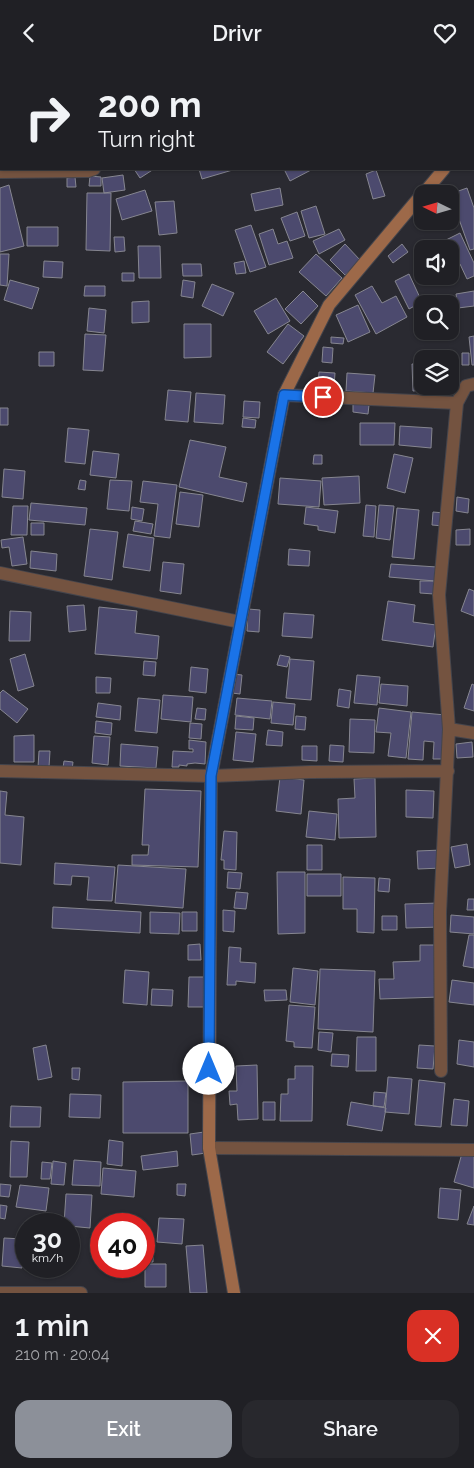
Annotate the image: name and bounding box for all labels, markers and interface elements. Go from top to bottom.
icon: back [15,19,43,47]
icon: heart [431,19,459,47]
text: Drivr [212,20,262,46]
text: 200 m [98,84,202,125]
icon: right [15,85,80,150]
text: Turn right [98,126,195,152]
north arrow [414,185,459,230]
map controls [414,185,459,395]
button: sound [414,240,459,285]
button: search [414,295,459,340]
button: layers [414,350,459,395]
pin [302,376,344,418]
icon: arrive [309,383,337,411]
position arrow [182,1042,234,1094]
speed limit sign: 40 [90,1213,155,1278]
text: 30 [33,1224,62,1254]
text: km/h [32,1251,63,1265]
text: 1 min [15,1308,90,1343]
button: close [407,1310,459,1362]
text: 210 m · 20:04 [15,1345,110,1364]
button: Exit [15,1400,232,1458]
button: Share [242,1400,459,1458]

